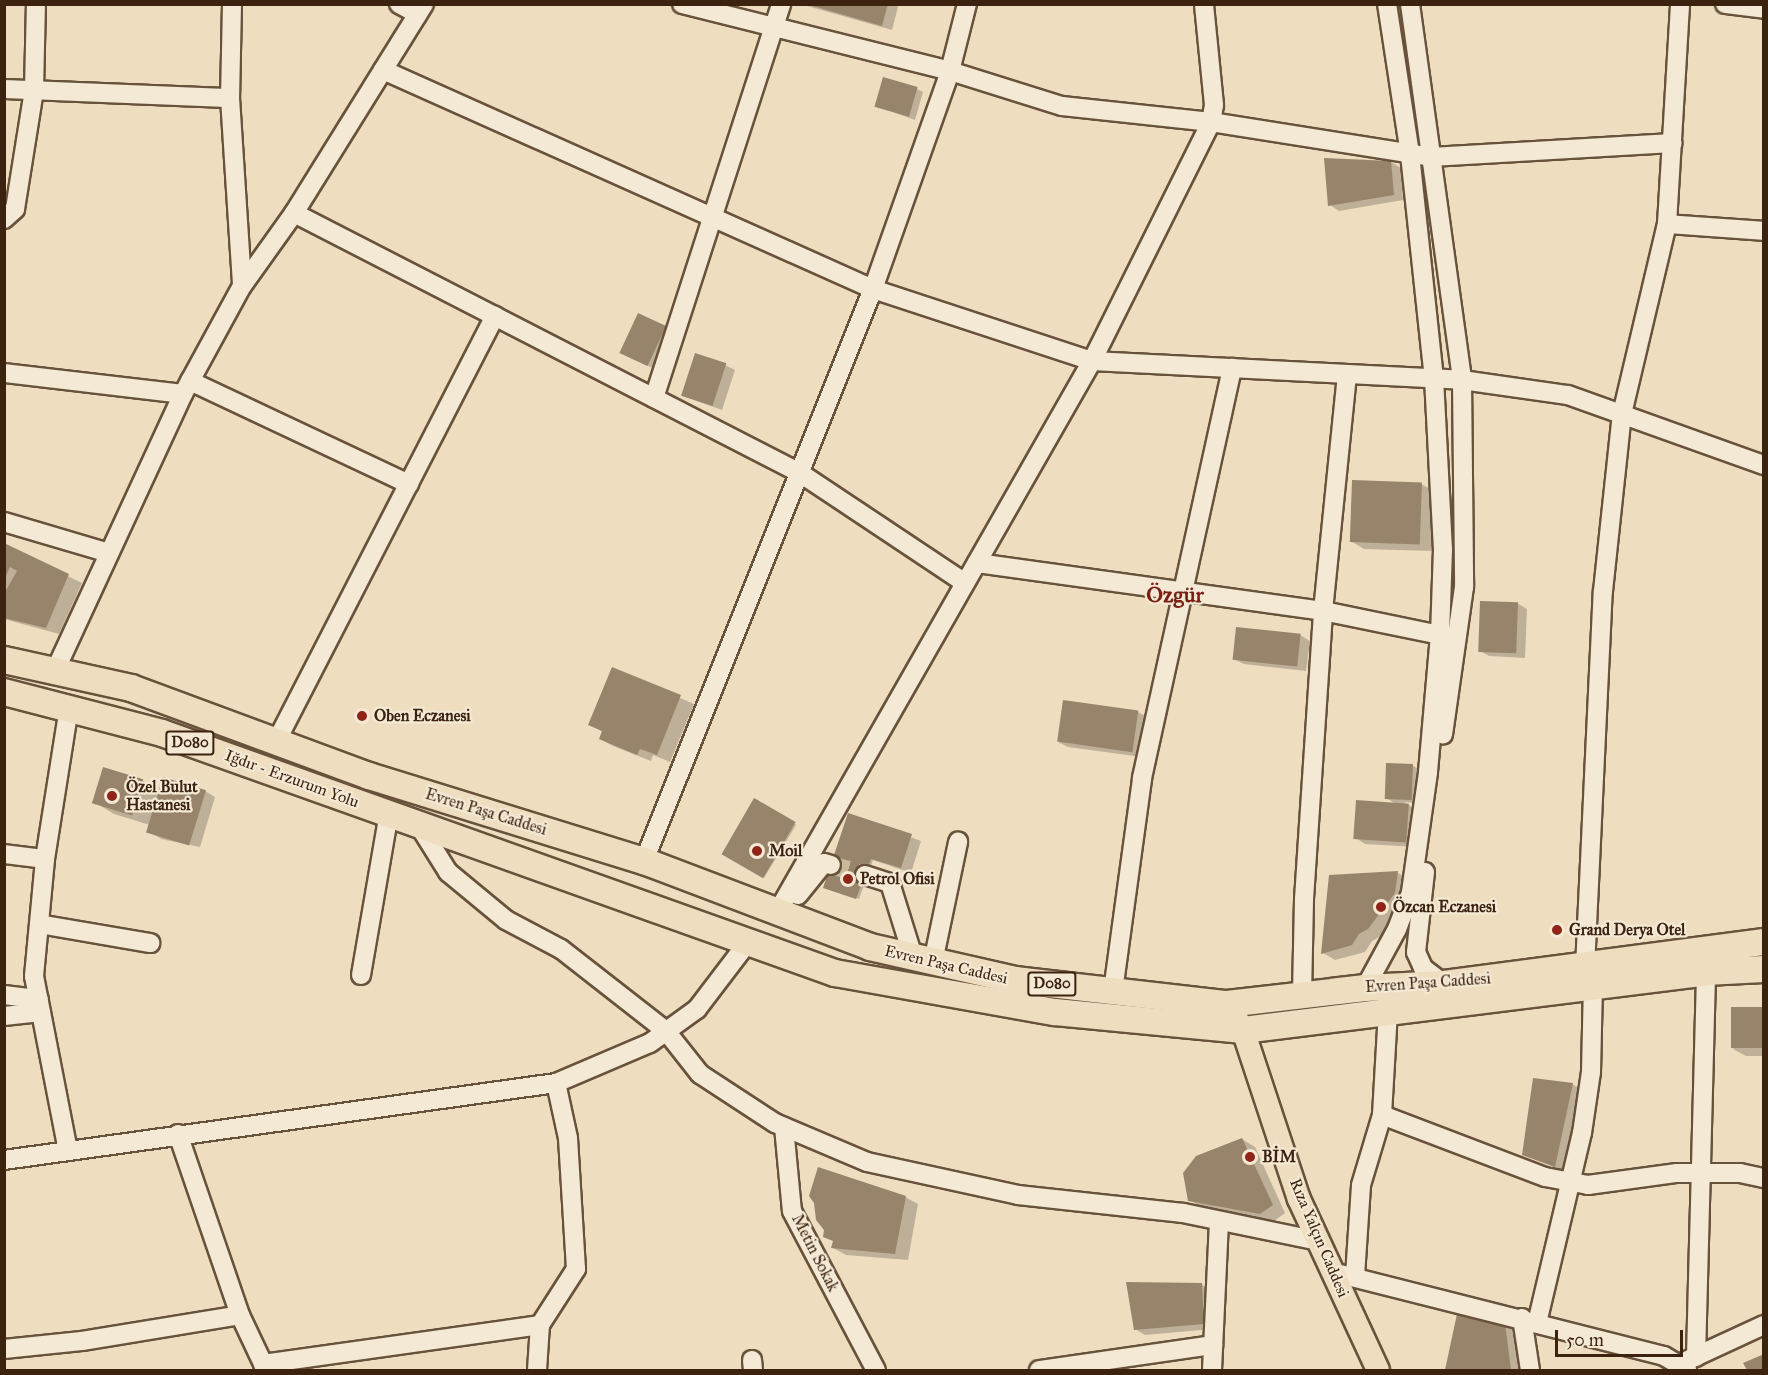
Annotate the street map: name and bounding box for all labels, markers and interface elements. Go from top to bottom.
district label: Özgür [1146,582,1204,608]
place label: Oben Eczanesi [374,706,471,726]
marker: Oben Eczanesi [355,709,369,723]
road number: D080 [164,731,216,755]
street label: Iğdır - Erzurum Yolu [222,746,362,812]
place label: Özel Bulut Hastanesi [126,777,198,815]
street label: Evren Paşa Caddesi [423,784,549,840]
marker: Özel Bulut Hastanesi [103,787,121,805]
place label: Moil [769,841,802,861]
marker: Moil [750,844,764,858]
place label: Petrol Ofisi [860,869,935,889]
marker: Petrol Ofisi [841,872,855,886]
place label: Özcan Eczanesi [1393,897,1496,917]
marker: Özcan Eczanesi [1374,900,1388,914]
place label: Grand Derya Otel [1569,920,1685,940]
marker: Grand Derya Otel [1550,923,1564,937]
street label: Evren Paşa Caddesi [883,941,1009,989]
street label: Evren Paşa Caddesi [1365,969,1491,997]
road number: D080 [1026,972,1078,996]
place label: BİM [1262,1147,1296,1167]
marker: BİM [1243,1150,1257,1164]
street label: Rıza Yalçın Caddesi [1285,1176,1353,1300]
street label: Metin Sokak [787,1211,843,1295]
scale bar [1558,1318,1686,1356]
text: 50 m [1566,1329,1604,1351]

